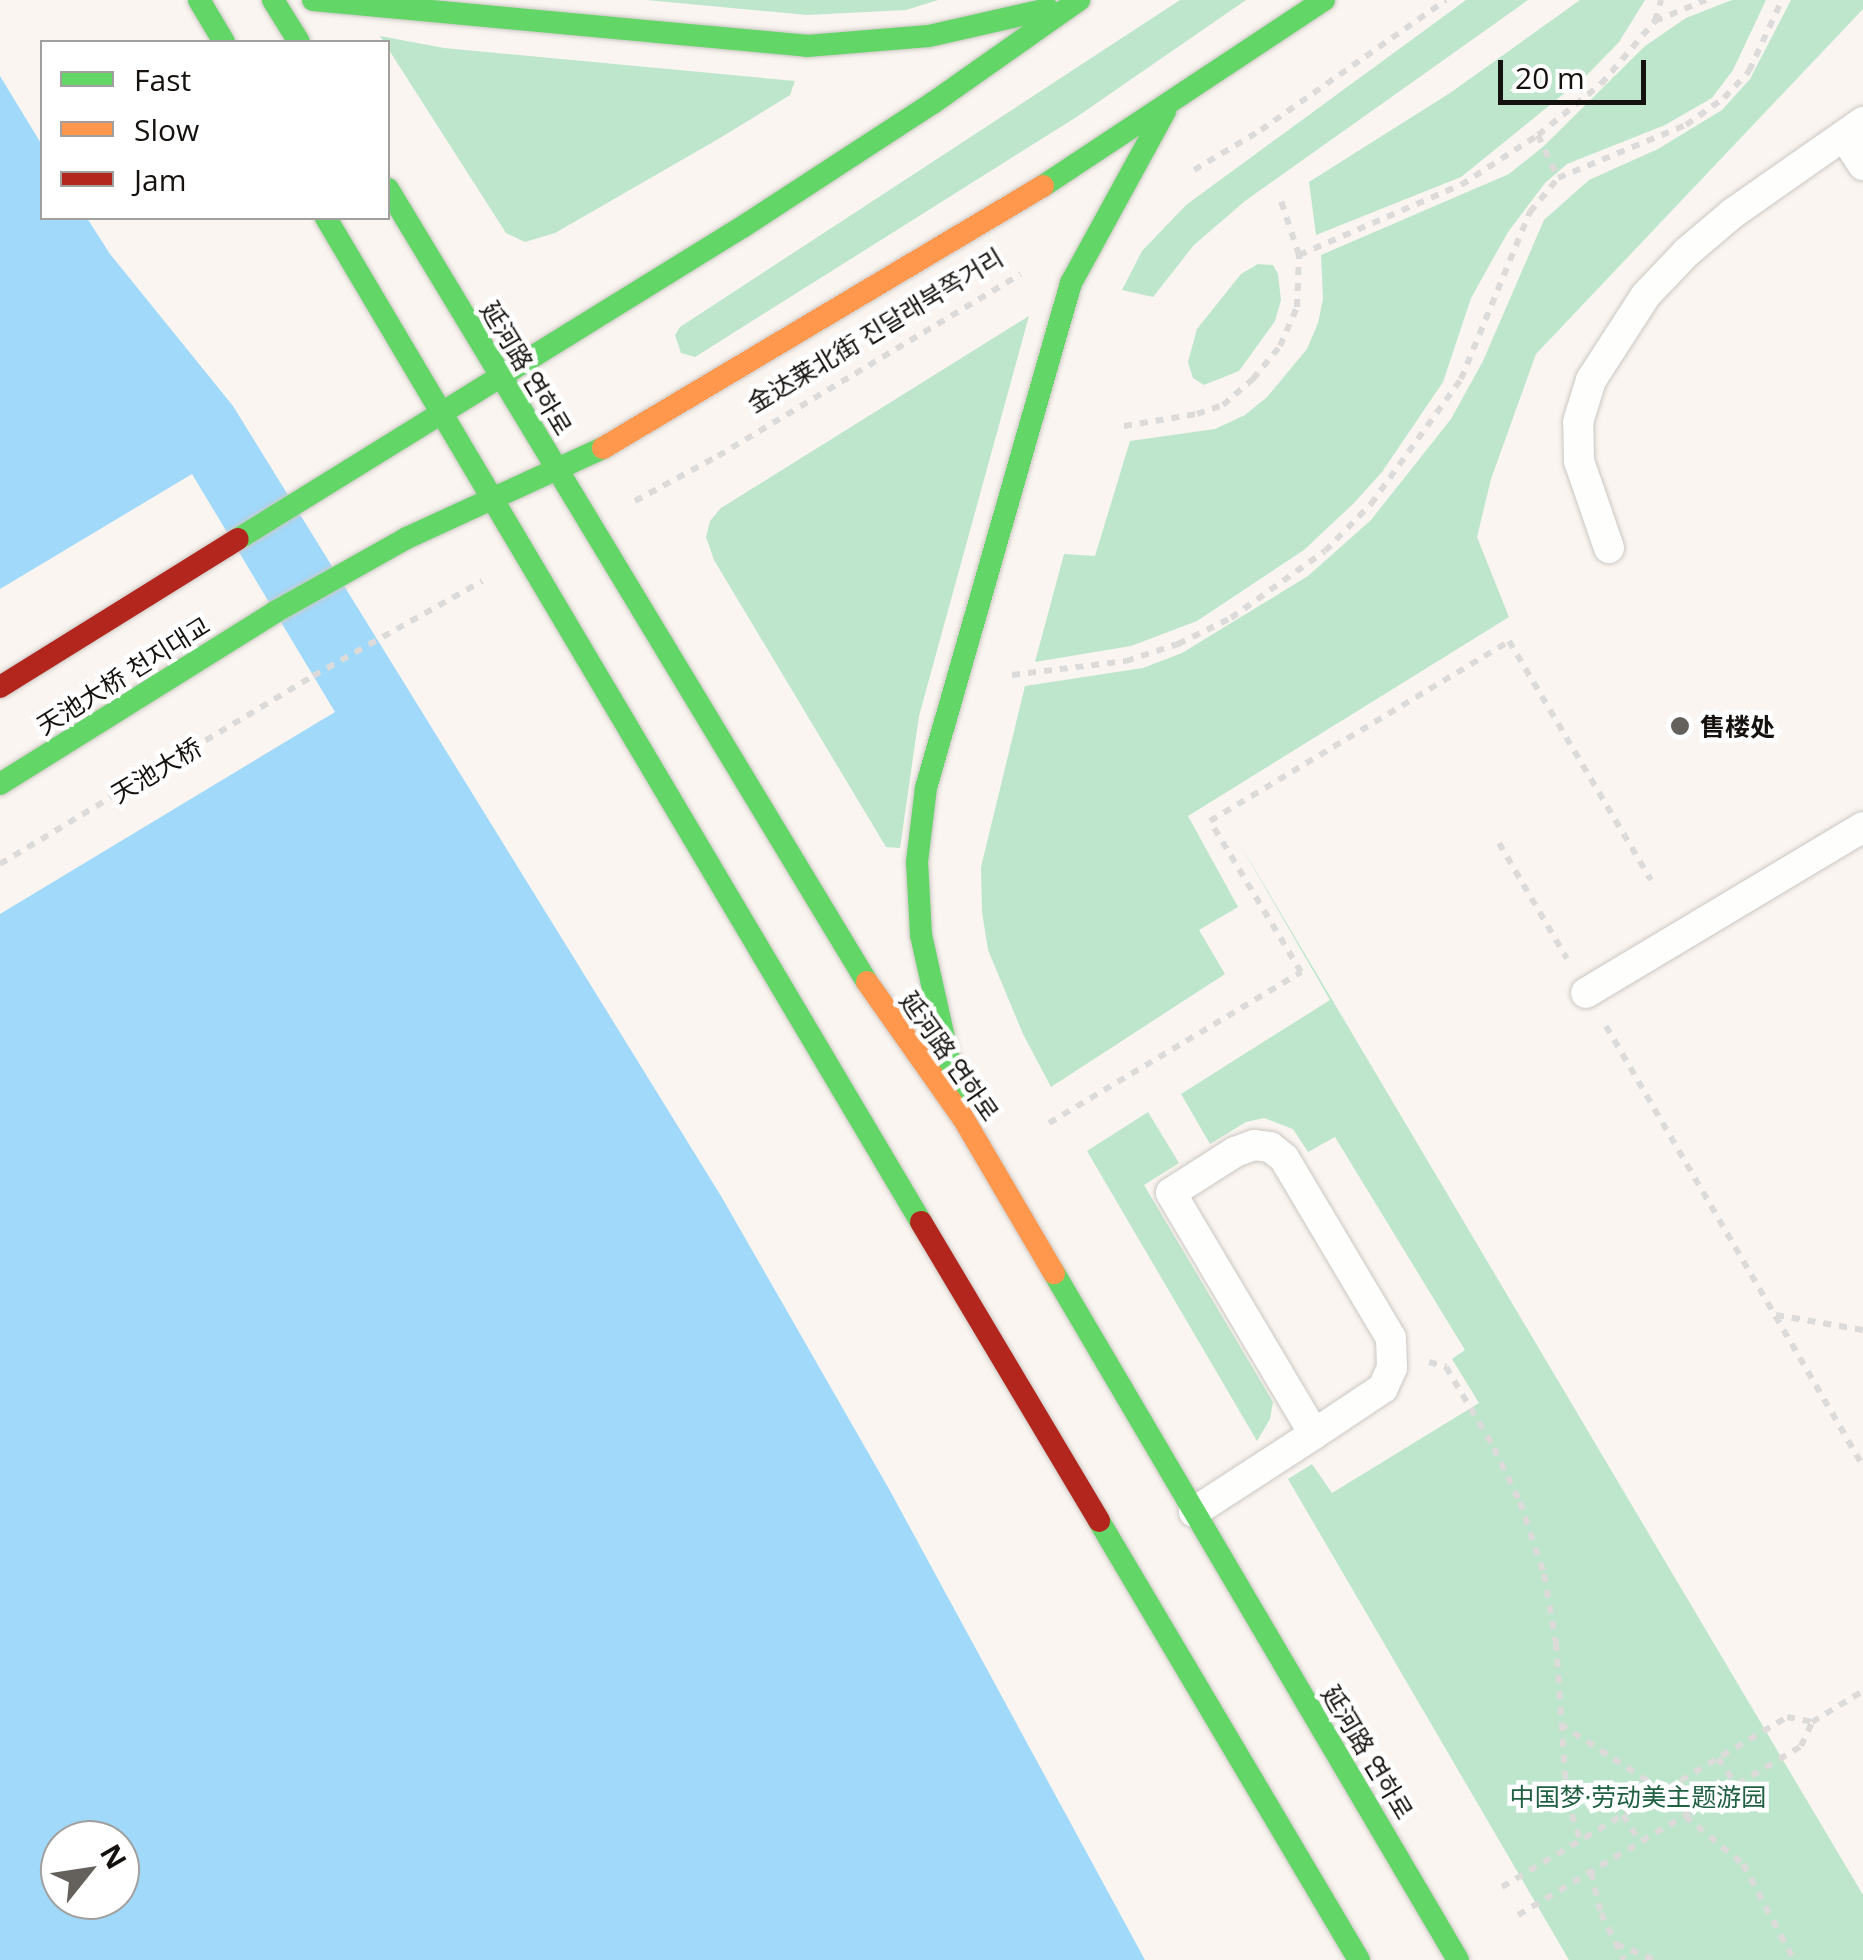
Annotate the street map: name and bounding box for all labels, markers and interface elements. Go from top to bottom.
legend [40,40,390,220]
scale bar [1503,40,1650,102]
text: 20 m [1515,57,1585,98]
text: Fast [134,59,191,100]
text: Slow [134,109,199,150]
text: Jam [134,159,187,200]
street label: 金达莱北街 진달래북쪽거리 [742,242,1008,418]
street label: 延河路 연하로 [475,296,579,440]
street label: 天池大桥 천지대교 [31,610,215,740]
place label: 售楼处 [1700,711,1775,741]
marker: 售楼处 [1669,715,1691,737]
street label: 天池大桥 [105,731,207,809]
street label: 延河路 연하로 [895,986,1005,1126]
street label: 延河路 연하로 [1316,1680,1420,1824]
park label: 中国梦·劳动美主题游园 [1510,1781,1766,1811]
north arrow [40,1820,140,1920]
text: N [92,1837,136,1875]

